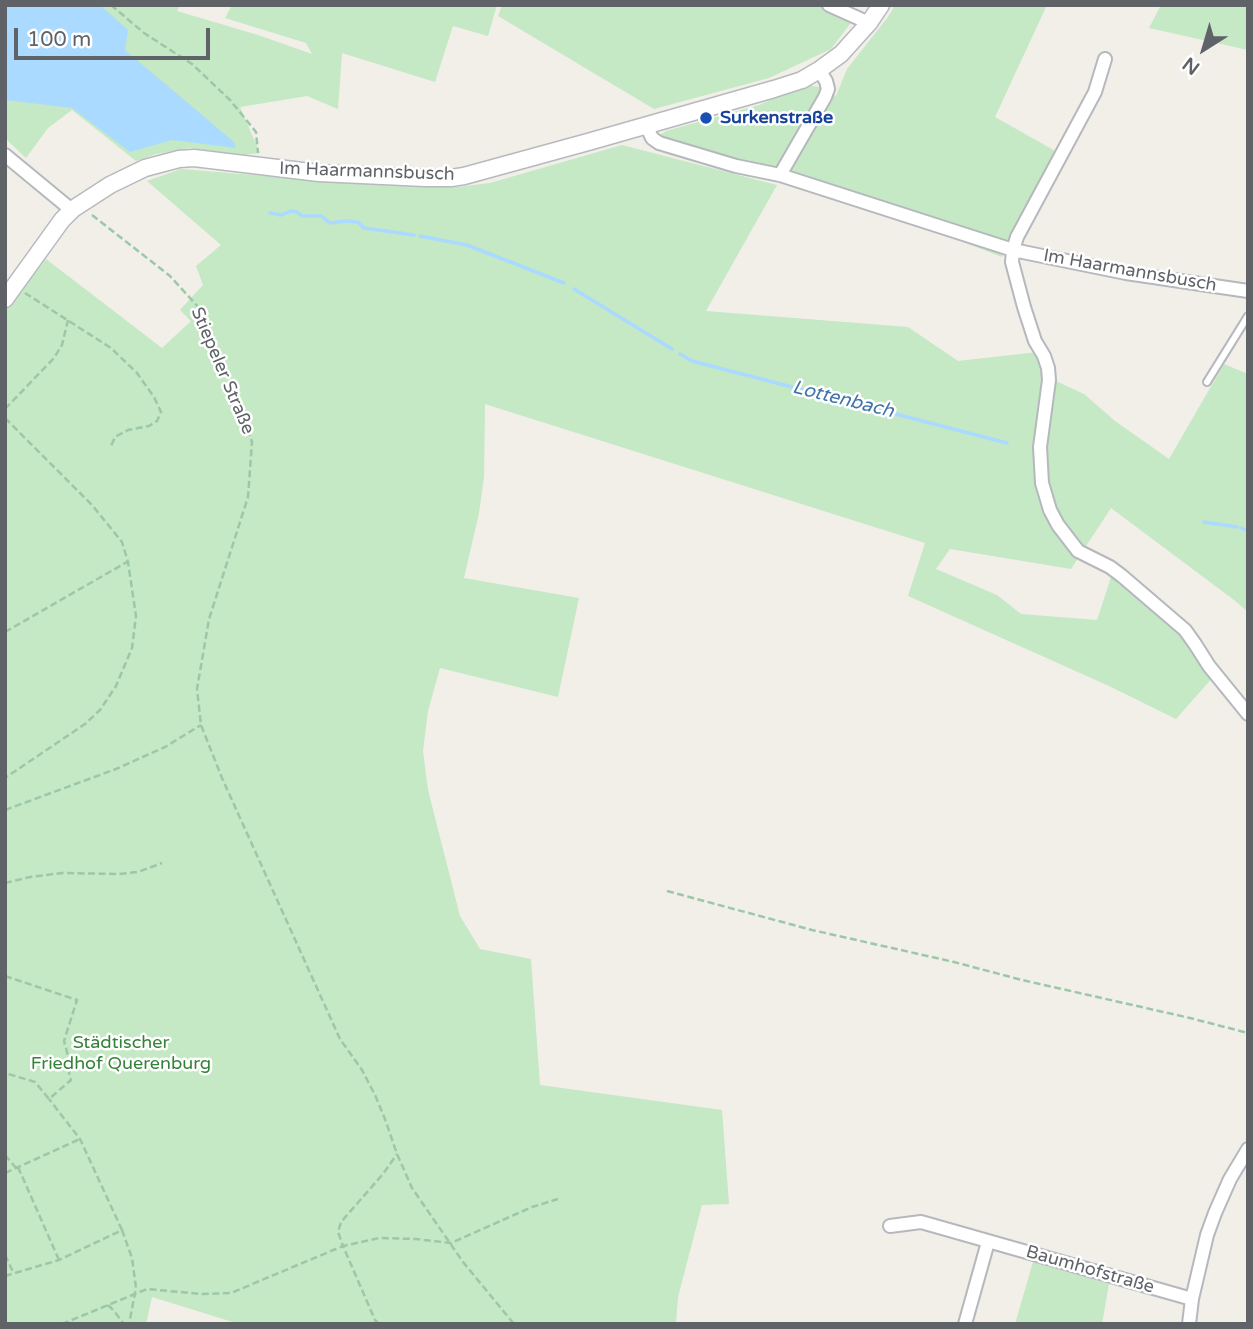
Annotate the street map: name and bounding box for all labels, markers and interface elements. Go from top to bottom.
scale bar [18,14,214,58]
north arrow [1169,14,1239,84]
text: 100 m [27,27,91,52]
text: N [1179,52,1204,79]
place label: Surkenstraße [720,107,833,129]
marker: Surkenstraße [698,110,714,126]
street label: Im Haarmannsbusch [279,158,455,186]
street label: Im Haarmannsbusch [1042,245,1218,297]
street label: Stiepeler Straße [186,304,258,438]
water label: Lottenbach [790,376,896,424]
park label: Städtischer Friedhof Querenburg [31,1032,211,1074]
street label: Baumhofstraße [1023,1241,1157,1299]

